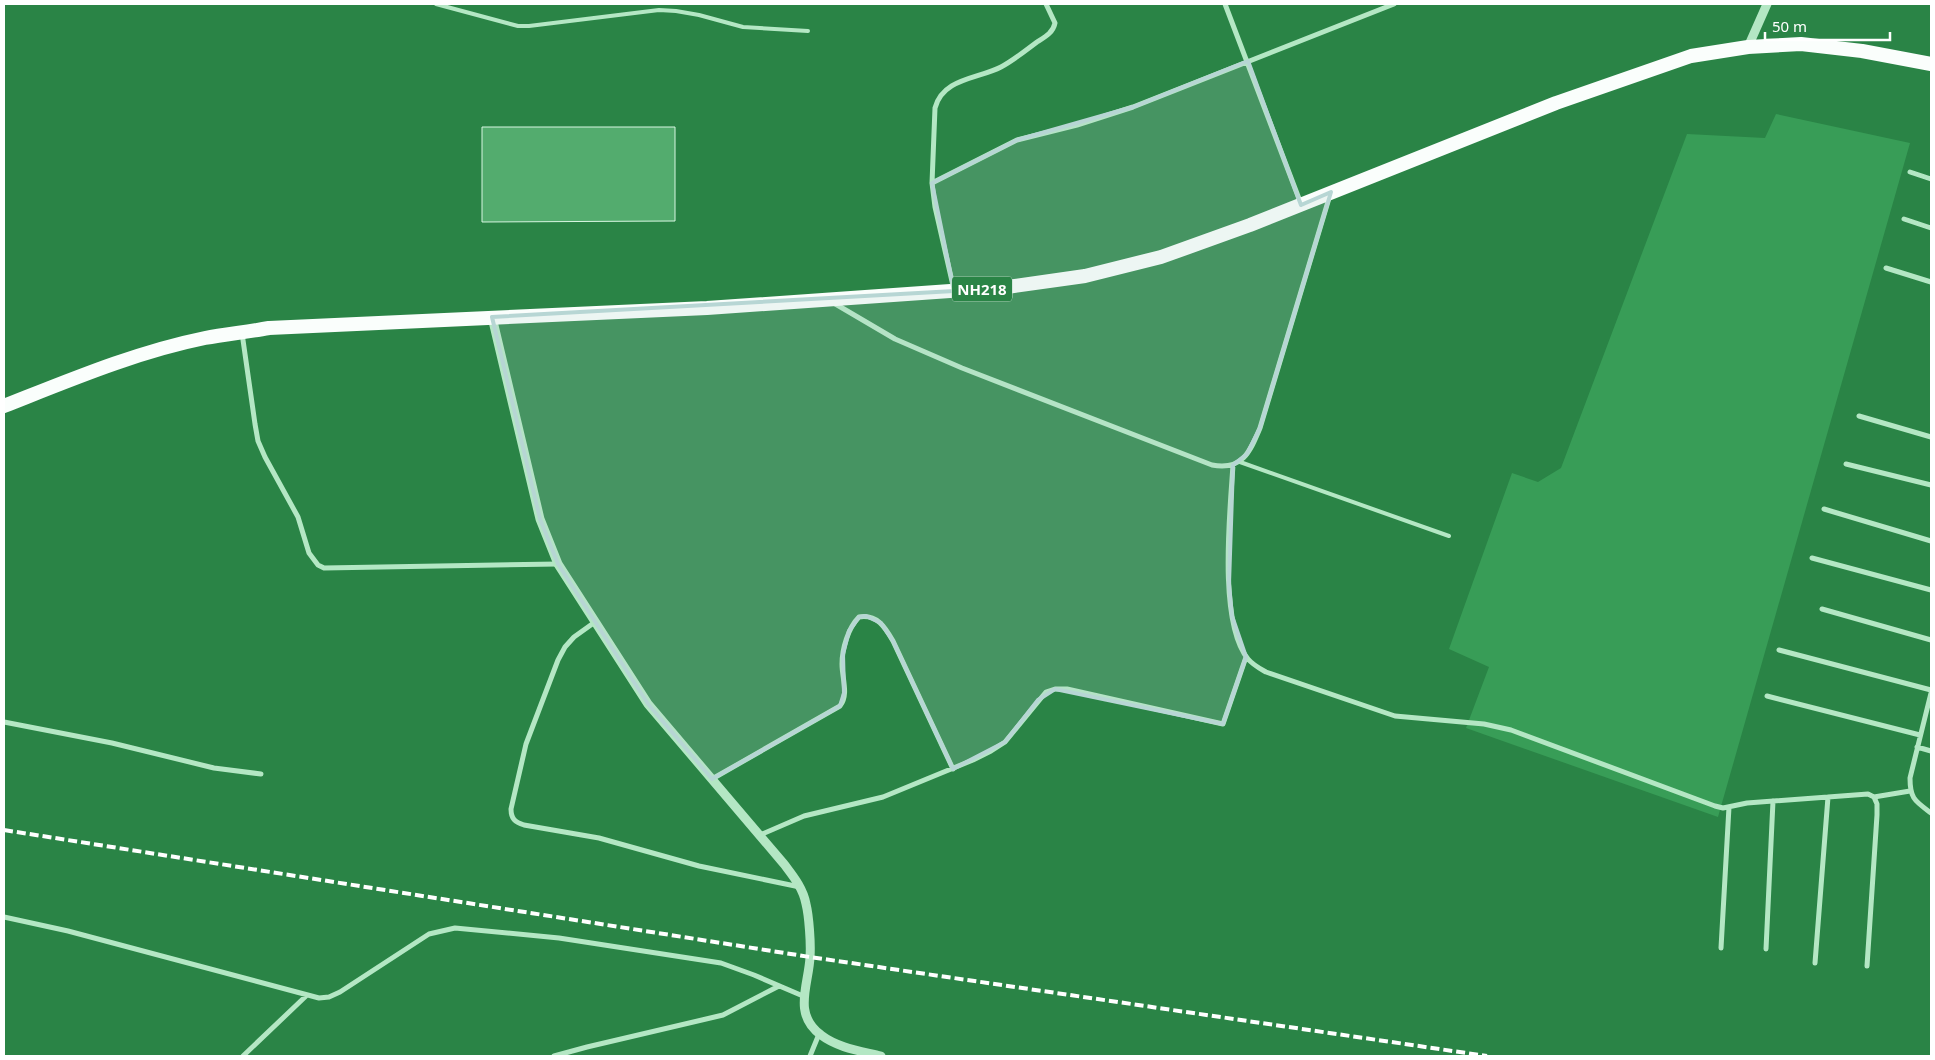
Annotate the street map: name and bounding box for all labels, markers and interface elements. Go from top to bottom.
scale bar [1765,10,1890,42]
text: 50 m [1772,16,1807,36]
road number: NH218 [952,276,1012,302]

